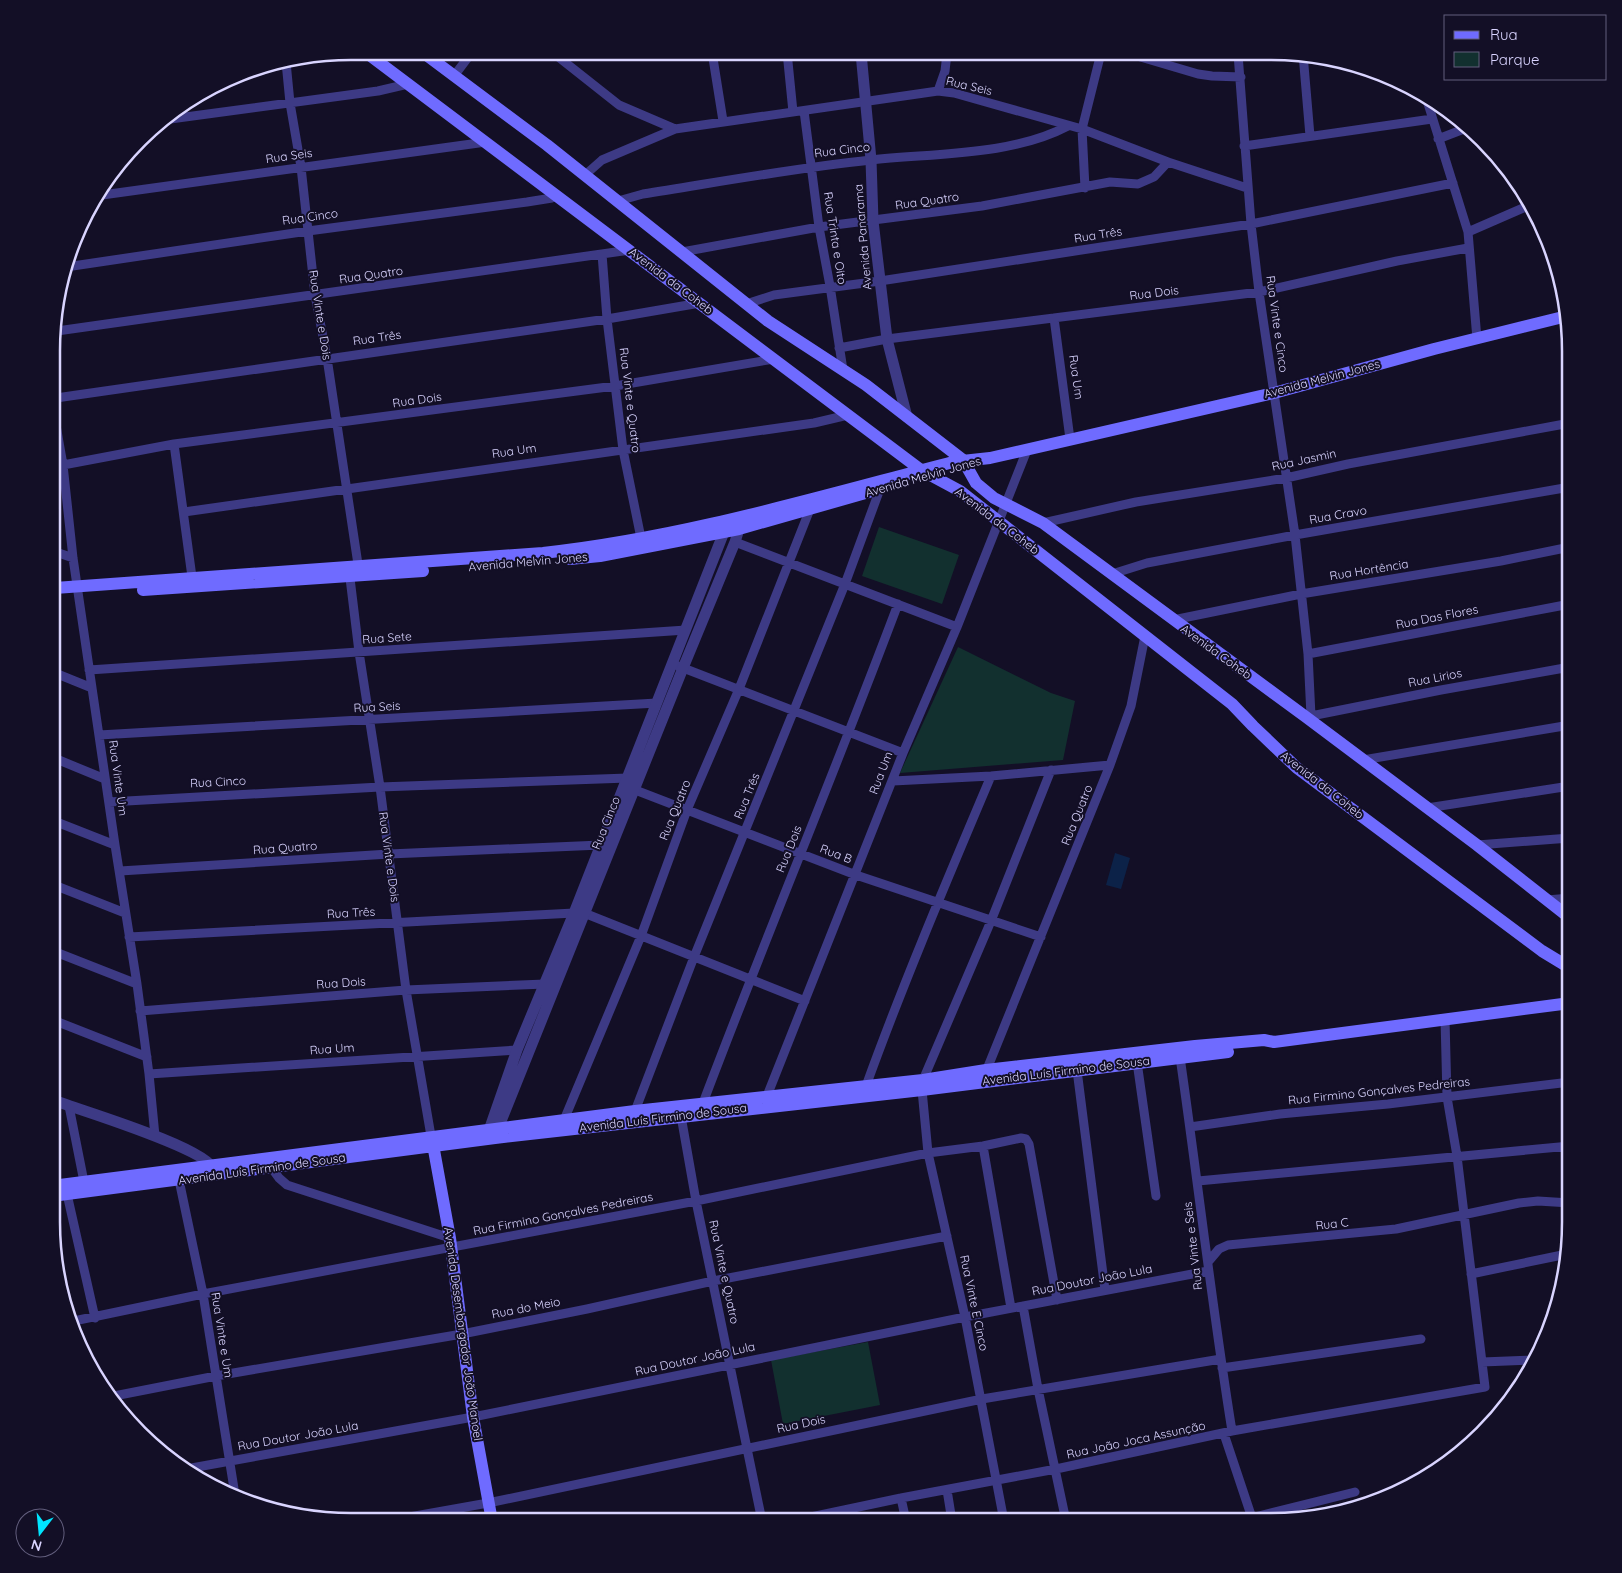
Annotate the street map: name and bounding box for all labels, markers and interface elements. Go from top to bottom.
legend [1444,15,1607,80]
text: Rua [1490,25,1518,44]
text: Parque [1490,50,1540,69]
street label: Rua Seis [945,73,994,98]
street label: Rua Cinco [813,139,871,160]
street label: Rua Seis [265,145,314,166]
street label: Avenida Panarama [850,183,875,291]
street label: Rua Quatro [894,189,960,212]
street label: Rua Trinta e Oito [821,191,850,285]
street label: Rua Cinco [281,205,339,228]
street label: Rua Três [1073,223,1123,246]
street label: Avenida da Coheb [626,244,716,317]
street label: Rua Quatro [338,263,404,286]
street label: Rua Vinte e Dois [306,269,335,361]
street label: Rua Vinte e Cinco [1263,275,1292,373]
street label: Rua Dois [1128,282,1180,303]
street label: Rua Três [352,327,402,348]
street label: Rua Vinte e Quatro [617,346,644,453]
street label: Rua Um [1066,354,1087,400]
street label: Avenida Melvin Jones [1262,356,1382,401]
street label: Rua Dois [391,389,443,410]
street label: Rua Um [491,440,537,461]
street label: Rua Jasmin [1270,445,1337,474]
street label: Avenida Melvin Jones [863,453,983,500]
street label: Avenida da Coheb [952,484,1042,557]
street label: Rua Cravo [1308,502,1368,527]
street label: Avenida Melvin Jones [468,549,589,574]
street label: Rua Hortência [1328,556,1409,583]
street label: Rua Das Flores [1394,601,1480,632]
street label: Avenida Coheb [1178,621,1255,682]
street label: Rua Sete [362,628,412,647]
street label: Rua Lirios [1407,665,1463,690]
street label: Rua Seis [353,698,401,715]
street label: Rua Vinte Um [106,739,131,817]
street label: Avenida da Coheb [1278,747,1367,822]
street label: Rua Um [866,749,896,796]
street label: Rua Três [730,770,763,821]
street label: Rua Cinco [190,773,246,790]
street label: Rua Quatro [656,777,694,842]
street label: Rua Quatro [1058,782,1096,847]
street label: Rua Cinco [588,794,623,852]
street label: Rua Vinte e Dois [376,811,403,903]
street label: Rua Dois [772,823,805,875]
street label: Rua Quatro [252,838,318,857]
street label: Rua B [818,841,854,867]
street label: Rua Três [326,904,376,921]
street label: Rua Dois [316,973,367,992]
street label: Rua Um [309,1039,355,1058]
street label: Avenida Luís Firmino de Sousa [981,1053,1151,1088]
street label: Rua Firmino Gonçalves Pedreiras [1287,1073,1471,1108]
street label: Avenida Luís Firmino de Sousa [578,1100,748,1135]
street label: Avenida Luís Firmino de Sousa [177,1149,346,1188]
street label: Rua Firmino Gonçalves Pedreiras [472,1189,654,1238]
street label: Rua Vinte e Seis [1180,1201,1205,1291]
street label: Rua C [1315,1214,1349,1233]
street label: Rua Vinte e Quatro [706,1219,743,1325]
street label: Avenida Desembargador João Manoel [441,1226,486,1442]
street label: Rua Vinte E Cinco [957,1254,992,1352]
street label: Rua Doutor João Lula [1030,1260,1153,1299]
street label: Rua Vinte e Um [208,1291,237,1379]
street label: Rua do Meio [490,1294,562,1322]
street label: Rua Doutor João Lula [633,1338,756,1379]
street label: Rua Dois [775,1411,827,1436]
street label: Rua Doutor João Lula [236,1417,359,1454]
street label: Rua João Joca Assunção [1065,1417,1207,1462]
north arrow [15,1508,65,1558]
text: N [29,1535,44,1556]

